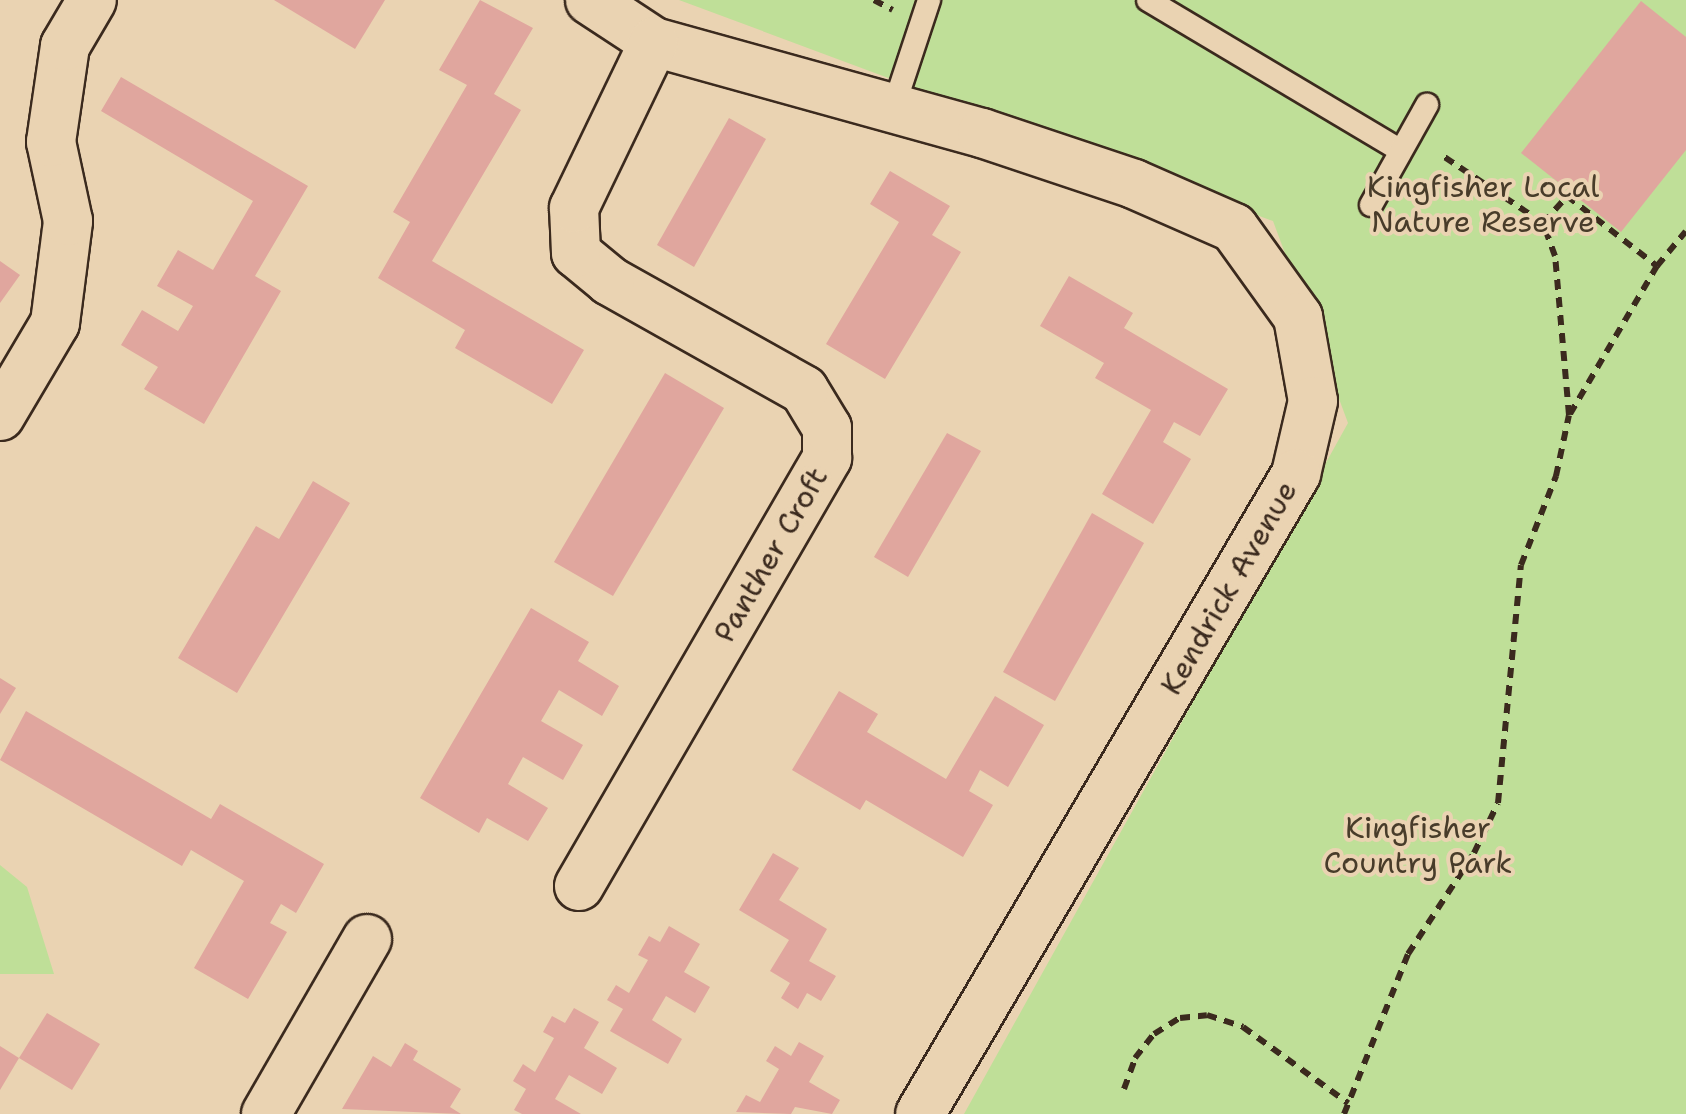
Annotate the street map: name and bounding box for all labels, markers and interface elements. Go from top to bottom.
park label: Kingfisher Local Nature Reserve [1367,169,1599,240]
street label: Panther Croft [706,461,836,649]
street label: Kendrick Avenue [1153,475,1305,701]
park label: Kingfisher Country Park [1323,810,1513,880]

